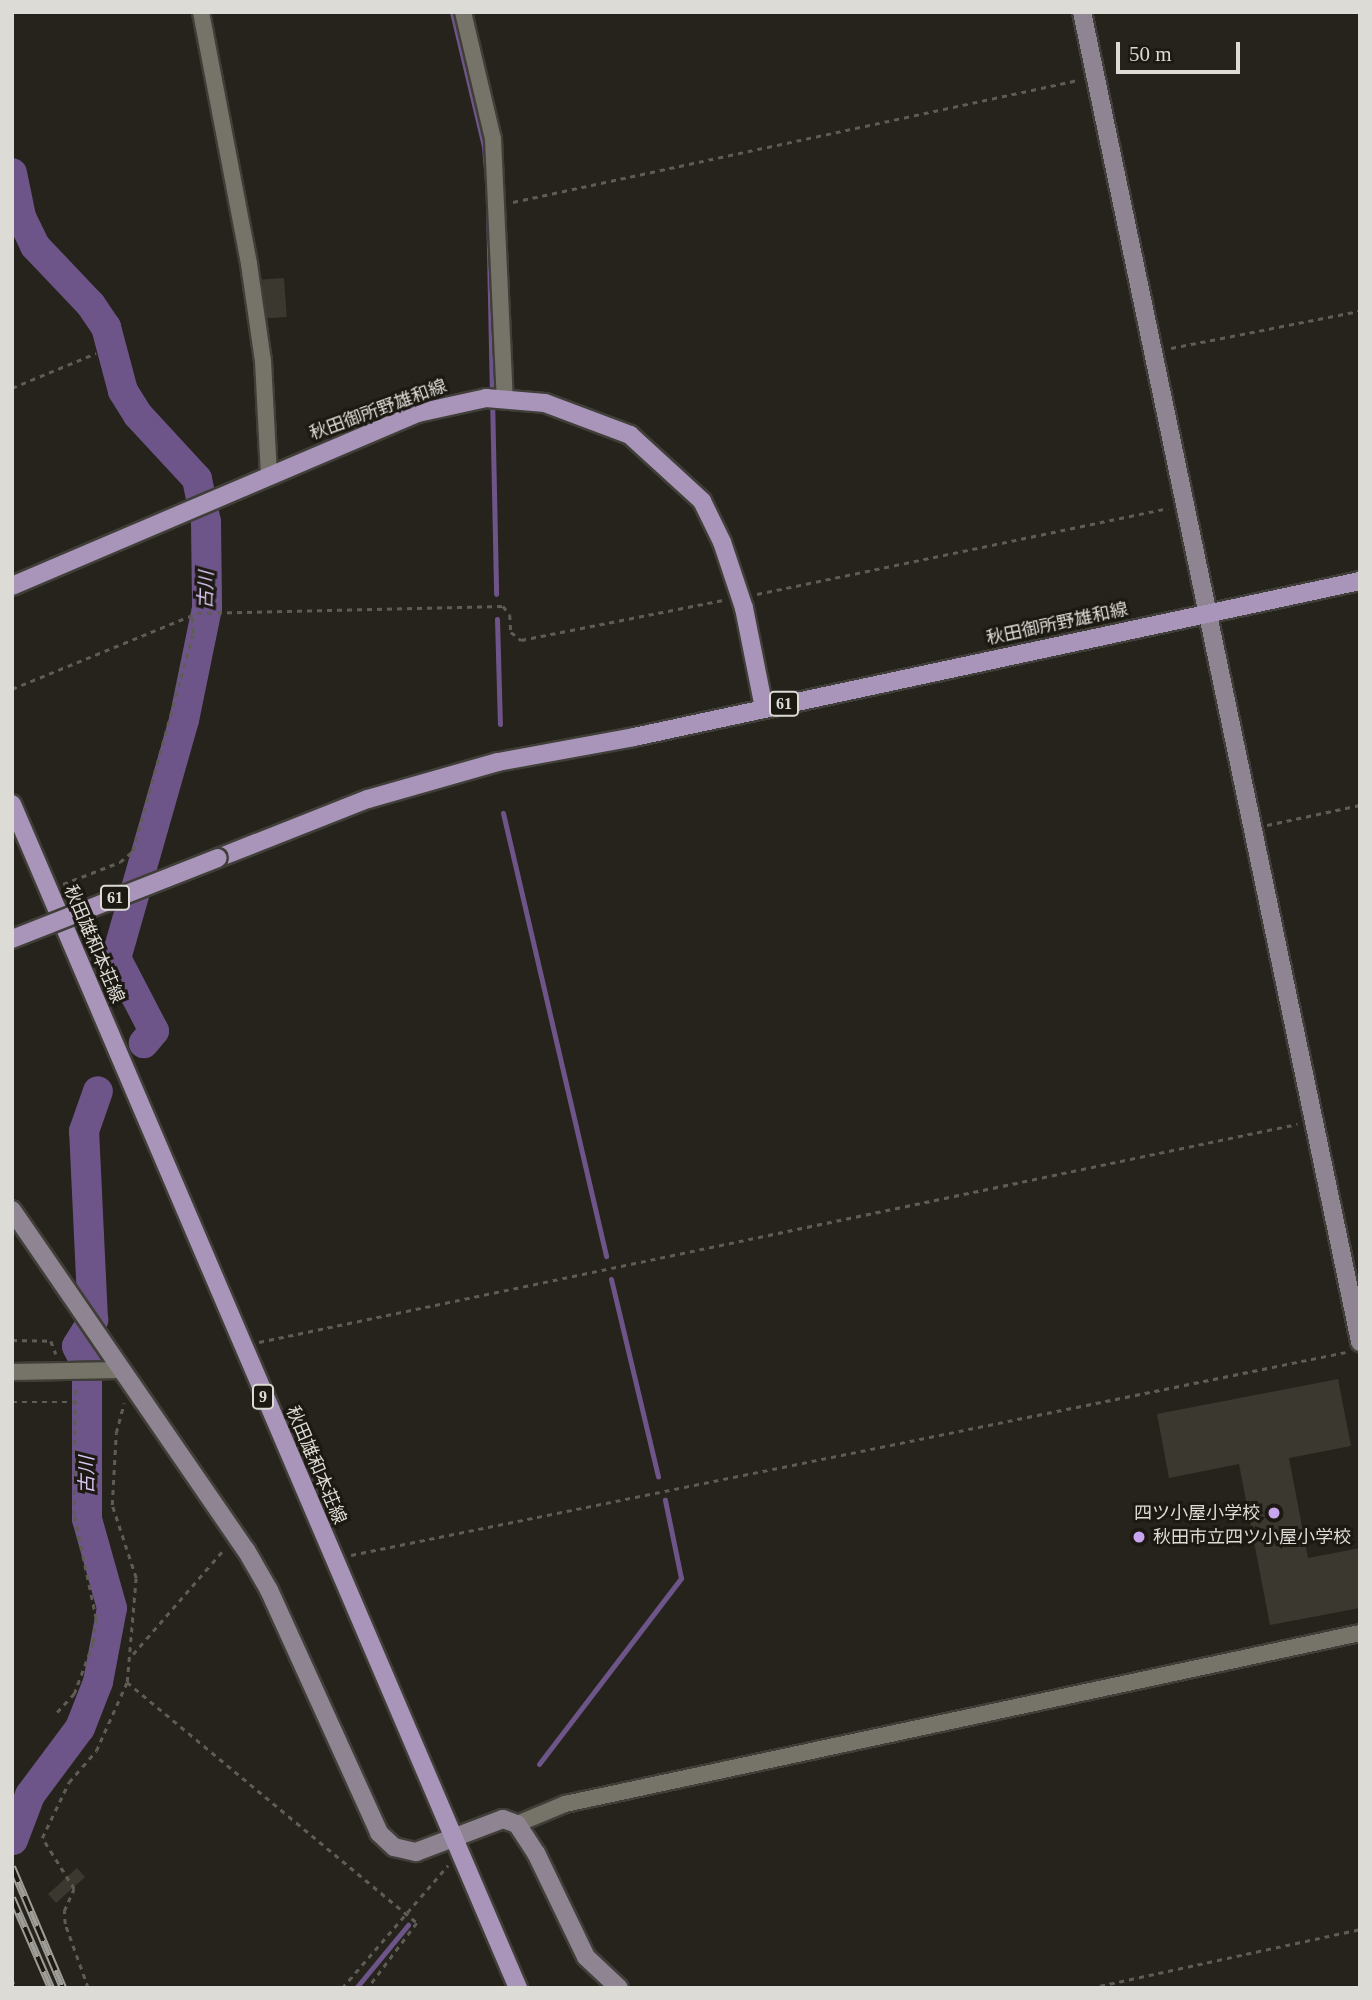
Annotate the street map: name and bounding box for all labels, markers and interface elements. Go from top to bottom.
scale bar [1120,28,1244,72]
text: 50 m [1129,42,1172,66]
street label: 秋田御所野雄和線 [307,375,449,445]
water label: 古川 [194,571,218,609]
street label: 秋田御所野雄和線 [984,598,1130,650]
road number: 61 [768,692,800,716]
street label: 秋田雄和本荘線 [59,882,129,1006]
road number: 61 [99,885,131,910]
road number: 9 [251,1385,275,1410]
street label: 秋田雄和本荘線 [281,1403,351,1527]
water label: 古川 [76,1456,98,1494]
place label: 四ツ小屋小学校 [1134,1502,1260,1524]
marker: 四ツ小屋小学校 [1266,1505,1282,1521]
place label: 秋田市立四ツ小屋小学校 [1153,1526,1351,1548]
marker: 秋田市立四ツ小屋小学校 [1131,1529,1147,1545]

